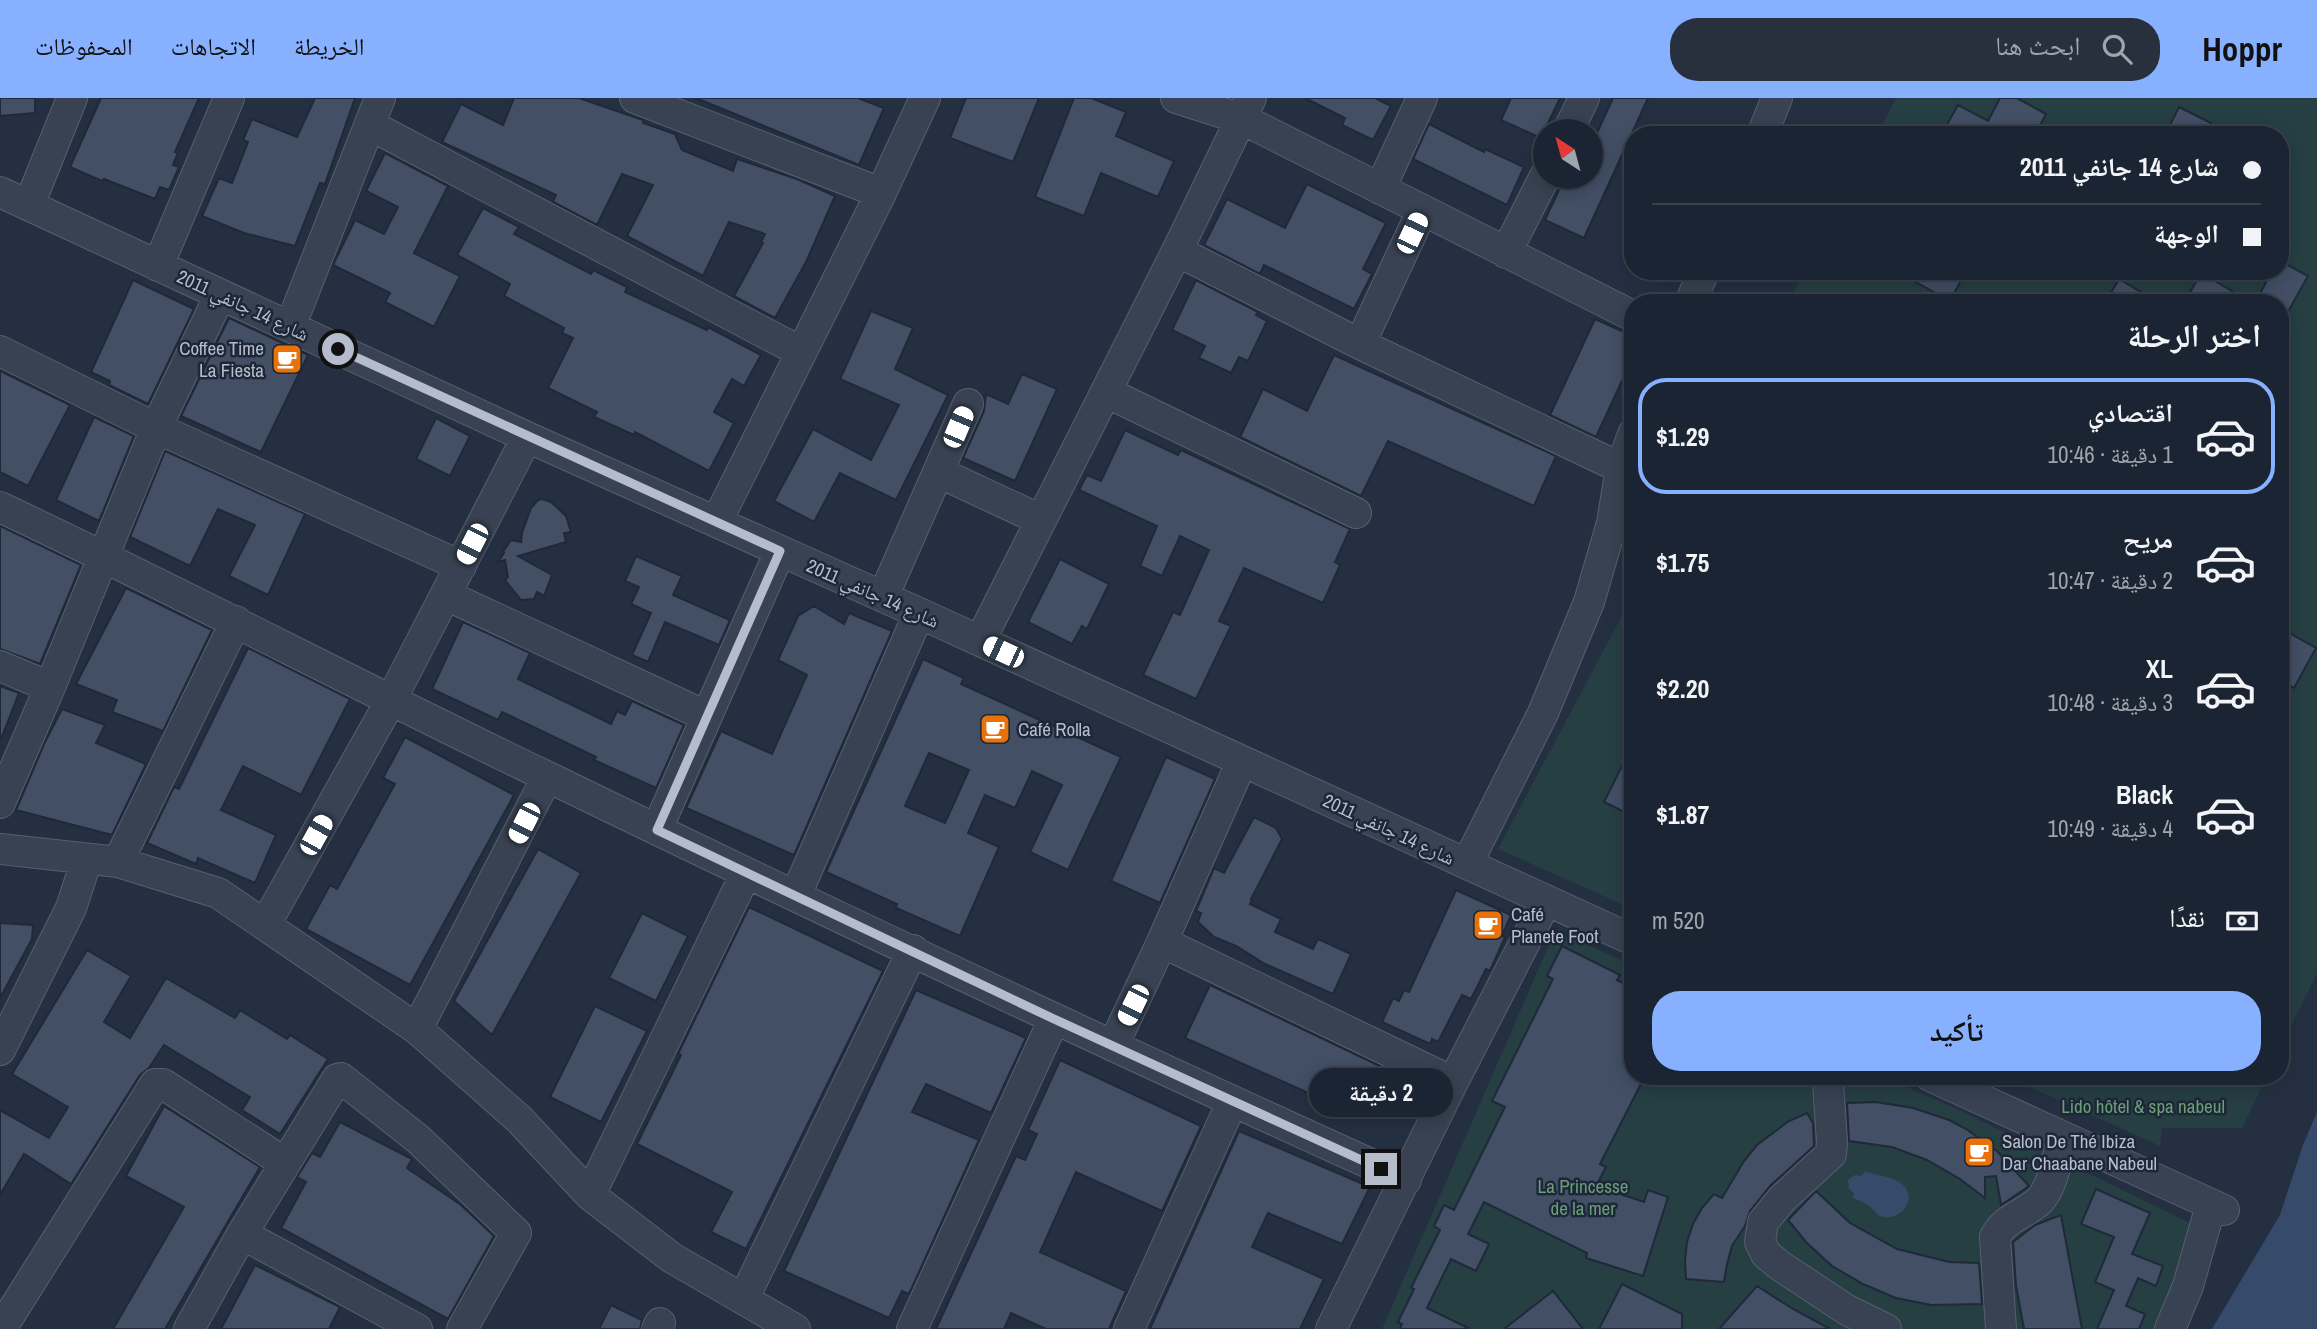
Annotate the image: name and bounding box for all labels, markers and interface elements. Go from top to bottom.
search box [1670,18,2160,81]
text: Hoppr [2202,27,2282,71]
text: ابحث هنا [1995,28,2080,63]
text: المحفوظات [35,30,133,62]
text: الاتجاهات [171,30,256,62]
text: الخريطة [294,30,365,62]
icon: search [2098,30,2136,68]
north arrow [1533,119,1603,189]
map controls [1533,119,1603,189]
text: شارع 14 جانفي 2011 [2020,149,2219,184]
car [1394,210,1431,256]
text: الوجهة [2154,216,2219,251]
street label: شارع 14 جانفي 2011 [172,263,313,349]
text: اختر الرحلة [2127,314,2261,357]
route start [322,333,354,365]
place label: Coffee Time La Fiesta [179,335,264,383]
cafe icon: Coffee Time La Fiesta [270,342,304,376]
text: اقتصادي [2088,395,2173,430]
car [941,404,976,450]
icon: car [2194,405,2257,468]
text: $1.29 [1656,419,1709,454]
text: 1 دقيقة · 10:46 [2048,439,2173,470]
car [454,521,491,567]
text: مريح [2123,521,2173,556]
icon: car [2194,531,2257,594]
text: $1.75 [1656,545,1709,580]
street label: شارع 14 جانفي 2011 [801,552,943,636]
text: 2 دقيقة · 10:47 [2048,565,2173,596]
car [980,634,1027,670]
text: XL [2146,651,2173,686]
icon: car [2194,657,2257,720]
text: $2.20 [1656,671,1709,706]
text: 3 دقيقة · 10:48 [2048,687,2173,718]
cafe icon: Café Rolla [978,712,1012,746]
place label: Café Rolla [1018,716,1091,742]
text: Black [2116,777,2173,812]
icon: car [2194,783,2257,846]
street label: شارع 14 جانفي 2011 [1318,787,1459,873]
text: $1.87 [1656,797,1709,832]
car [506,800,543,846]
car [297,812,336,858]
text: 4 دقيقة · 10:49 [2048,813,2173,844]
text: نقدًا [2169,900,2205,935]
place label: Café Planete Foot [1511,901,1599,949]
icon: cash [2223,902,2261,940]
text: 520 m [1652,905,1704,936]
cafe icon: Café Planete Foot [1471,908,1505,942]
car [1115,982,1152,1028]
button: تأكيد [1652,991,2261,1071]
callout: 2 دقيقة [1309,1068,1453,1116]
text: 2 دقيقة [1349,1077,1413,1108]
park label: Lido hôtel & spa nabeul [2061,1093,2225,1119]
place label: Salon De Thé Ibiza Dar Chaabane Nabeul [2002,1128,2157,1176]
cafe icon: Salon De Thé Ibiza Dar Chaabane Nabeul [1962,1135,1996,1169]
route end [1365,1153,1397,1185]
park label: La Princesse de la mer [1538,1173,1628,1221]

